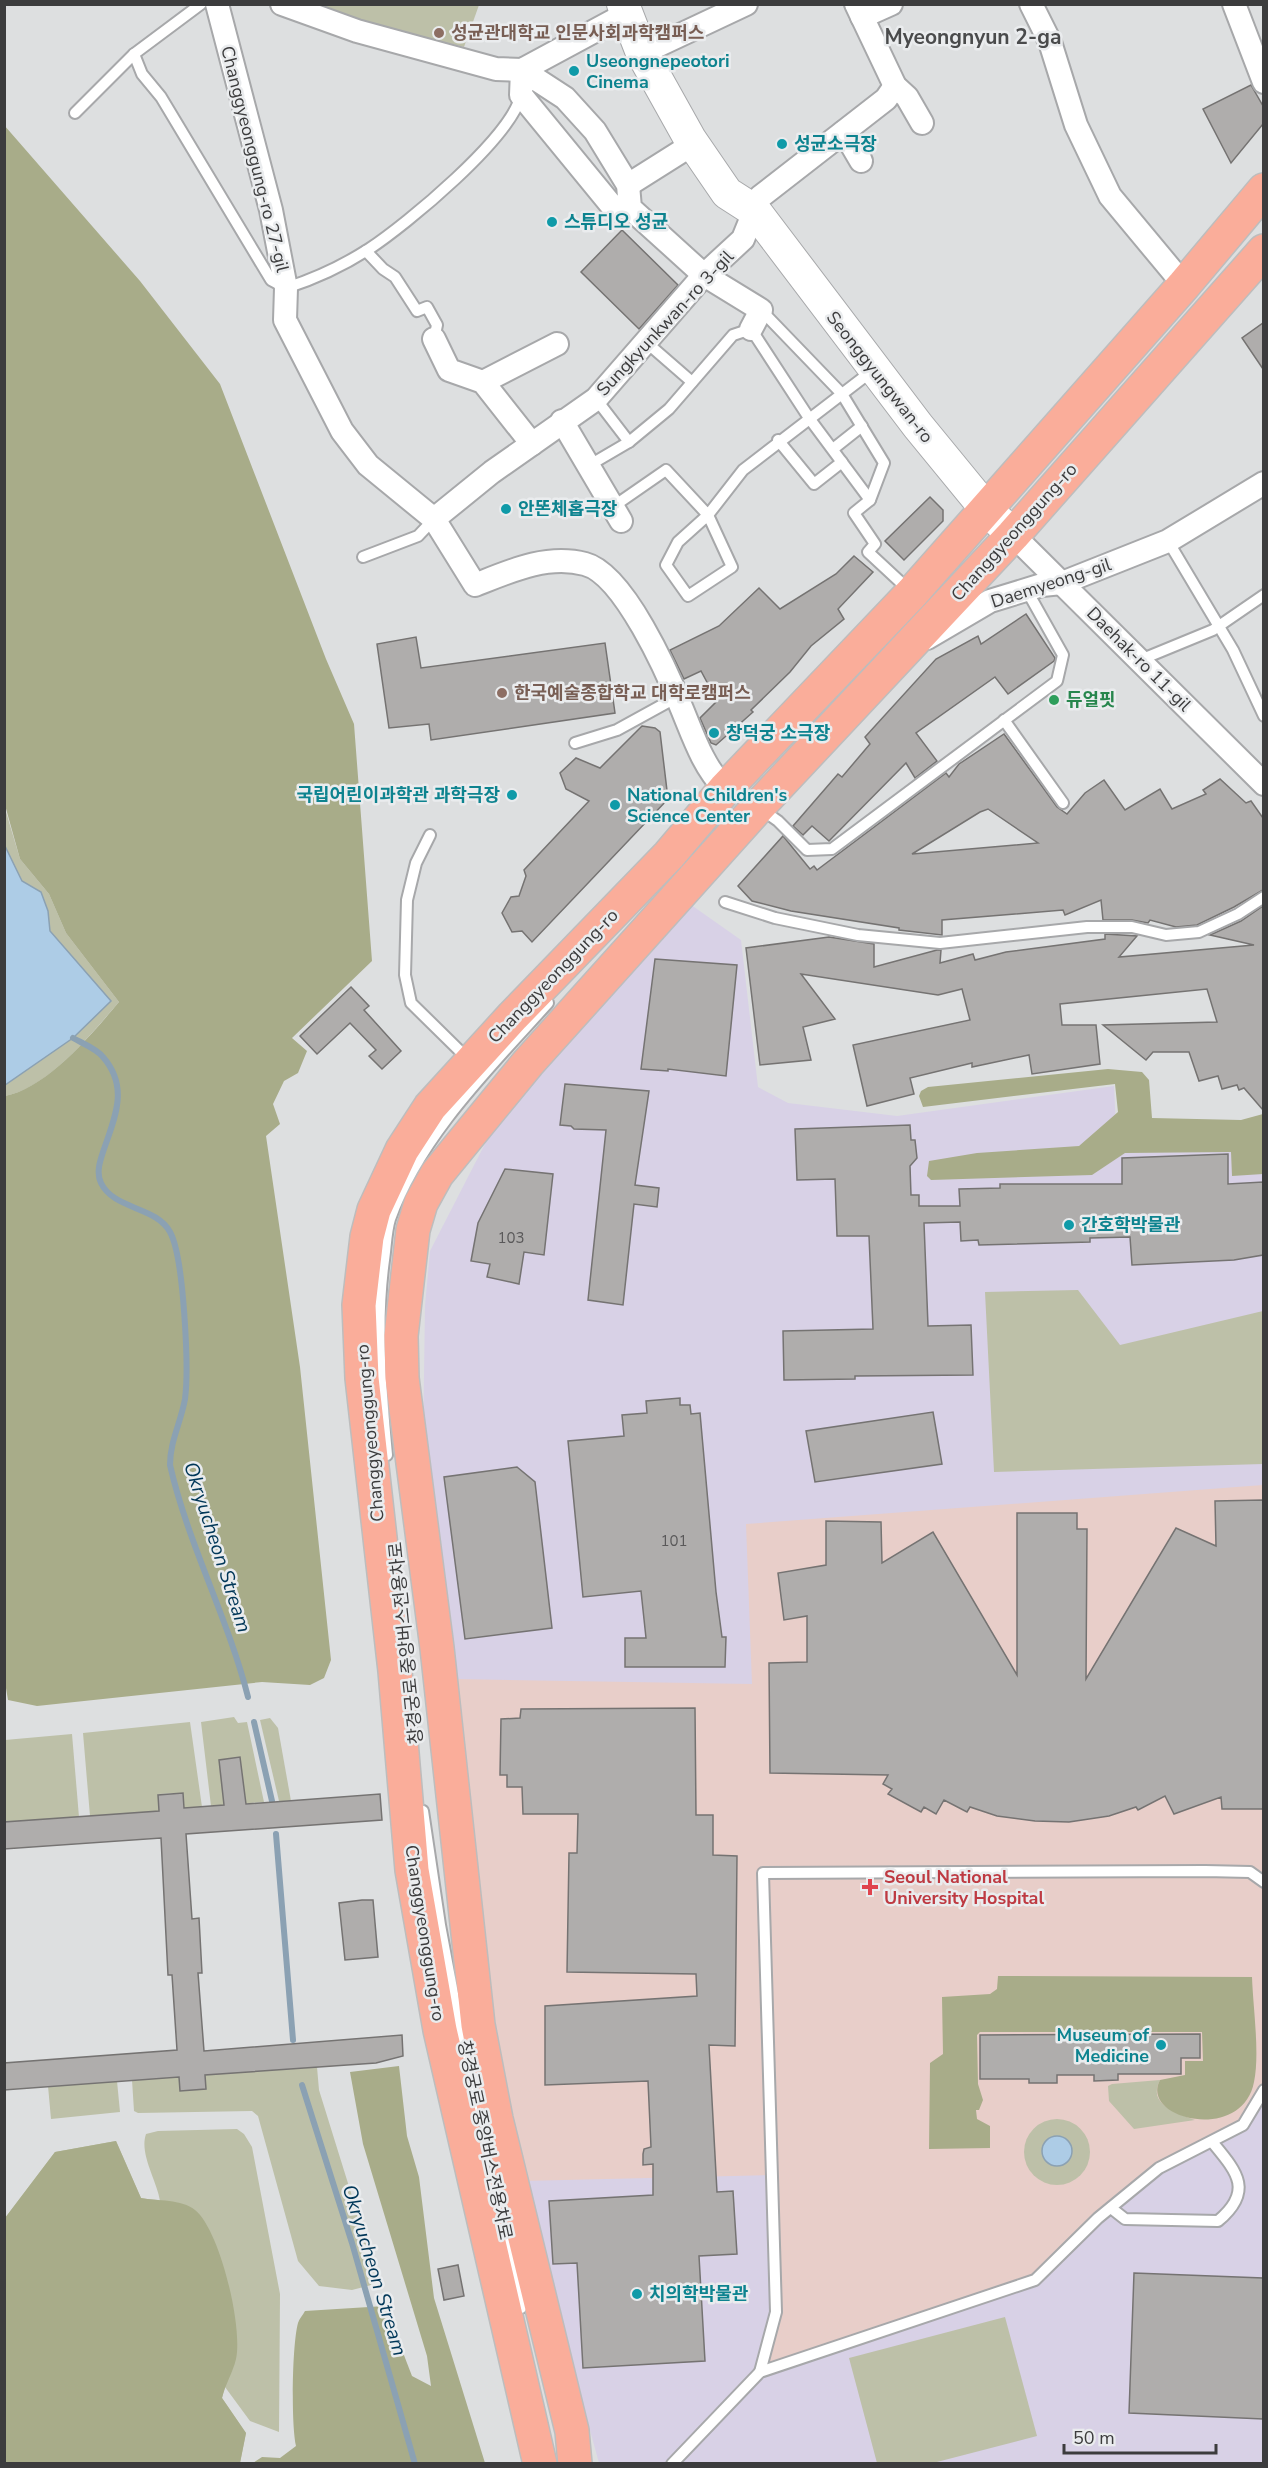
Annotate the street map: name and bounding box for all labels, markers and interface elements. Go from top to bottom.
place label: 성균관대학교 인문사회과학캠퍼스 [451,21,704,45]
district label: Myeongnyun 2-ga [884,23,1062,51]
marker: 성균관대학교 인문사회과학캠퍼스 [432,26,446,40]
street label: Changgyeonggung-ro 27-gil [215,43,295,275]
place label: Useongnepeotori Cinema [586,49,730,94]
marker: Useongnepeotori Cinema [567,64,581,78]
place label: 성균소극장 [794,132,877,156]
marker: 성균소극장 [775,137,789,151]
place label: 스튜디오 성균 [564,210,668,234]
marker: 스튜디오 성균 [545,215,559,229]
street label: Sungkyunkwan-ro 3-gil [591,244,739,401]
street label: Seonggyungwan-ro [821,306,939,448]
street label: Changgyeonggung-ro [946,458,1082,606]
place label: 안똔체홉극장 [518,497,618,521]
marker: 안똔체홉극장 [499,502,513,516]
street label: Daemyeong-gil [988,552,1115,614]
street label: Daehak-ro 11-gil [1081,601,1197,717]
place label: 한국예술종합학교 대학로캠퍼스 [514,681,751,705]
marker: 한국예술종합학교 대학로캠퍼스 [495,686,509,700]
place label: 듀얼핏 [1066,688,1116,712]
marker: 듀얼핏 [1047,693,1061,707]
place label: 창덕궁 소극장 [726,721,831,745]
marker: 창덕궁 소극장 [707,726,721,740]
place label: 국립어린이과학관 과학극장 [296,783,500,807]
place label: National Children's Science Center [627,783,788,828]
marker: 국립어린이과학관 과학극장 [505,788,519,802]
marker: National Children's Science Center [608,798,622,812]
street label: Changgyeonggung-ro [483,904,623,1048]
place label: 간호학박물관 [1081,1213,1181,1237]
marker: 간호학박물관 [1062,1218,1076,1232]
house number: 103 [497,1228,525,1248]
street label: Changgyeonggung-ro [350,1343,390,1523]
water label: Okryucheon Stream [177,1458,258,1636]
house number: 101 [660,1531,688,1551]
street label: 창경궁로 중앙버스전용차로 [383,1541,429,1745]
street label: Changgyeonggung-ro [399,1843,451,2023]
place label: Seoul National University Hospital [884,1865,1044,1910]
marker: Seoul National University Hospital [861,1878,879,1896]
place label: Museum of Medicine [1057,2023,1149,2068]
street label: 창경궁로 중앙버스전용차로 [452,2038,518,2242]
marker: Museum of Medicine [1154,2038,1168,2052]
water label: Okryucheon Stream [336,2181,413,2359]
place label: 치의학박물관 [649,2282,749,2306]
marker: 치의학박물관 [630,2287,644,2301]
scale bar [1064,2417,1216,2455]
text: 50 m [1073,2426,1115,2450]

